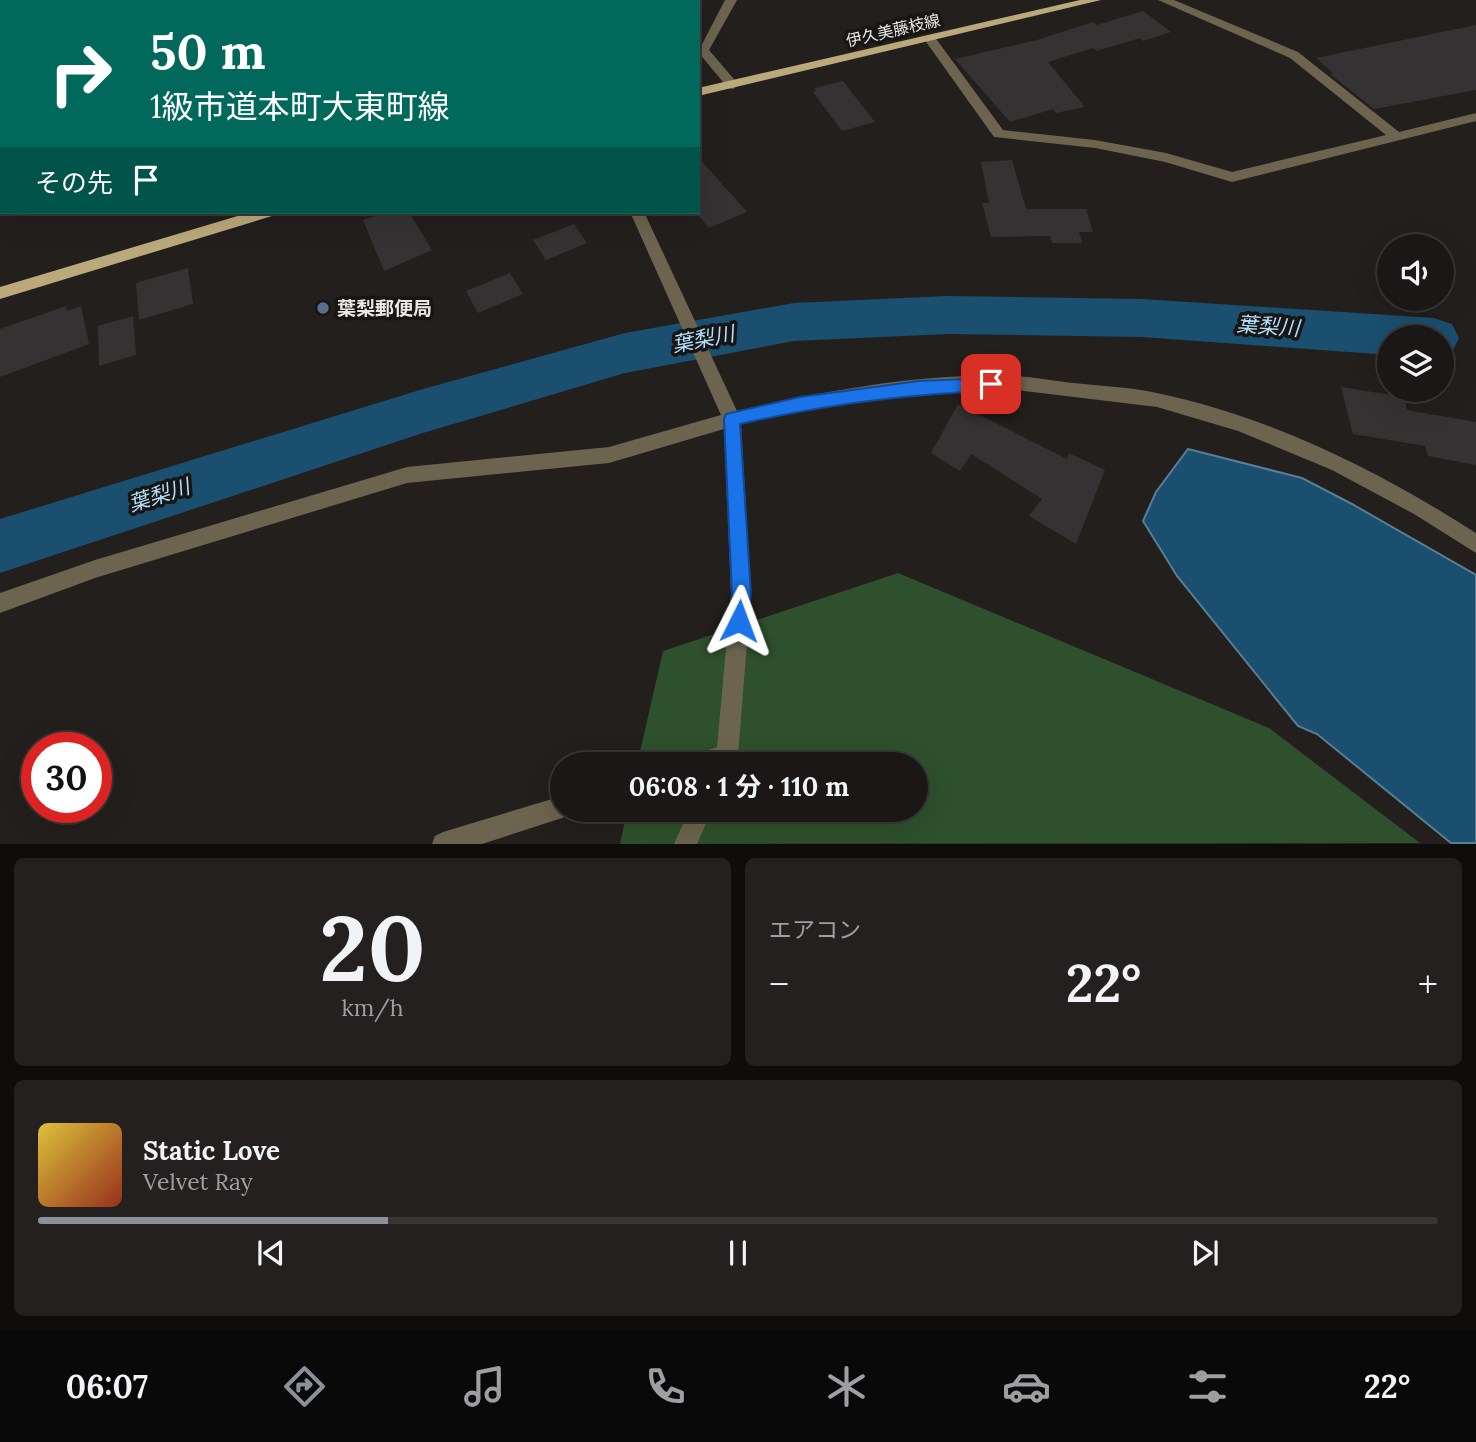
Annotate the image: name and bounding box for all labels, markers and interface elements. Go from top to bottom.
street label: 伊久美藤枝線 [844,9,942,51]
text: 50 m [150,20,266,82]
icon: right [35,28,126,119]
text: 1級市道本町大東町線 [150,86,450,127]
icon: arrive [127,161,165,199]
text: その先 [35,166,113,199]
map controls [1377,234,1454,402]
button: sound [1377,234,1454,311]
place label: 葉梨郵便局 [337,296,432,320]
marker: 葉梨郵便局 [315,300,331,316]
water label: 葉梨川 [1236,310,1302,342]
water label: 葉梨川 [670,319,738,358]
button: layers [1377,325,1454,402]
pin [961,354,1021,414]
icon: arrive [972,365,1010,403]
water label: 葉梨川 [125,472,195,518]
position arrow [702,584,776,658]
speed limit sign: 30 [21,732,112,823]
text: 06:08 · 1 分 · 110 m [629,770,849,803]
text: 20 [319,889,426,1006]
text: エアコン [769,915,861,944]
text: 22° [1066,950,1141,1016]
text: − [769,960,789,1008]
text: + [1418,960,1438,1008]
text: km/h [341,993,404,1022]
text: Static Love [143,1134,280,1167]
text: Velvet Ray [143,1167,253,1196]
icon: previous [252,1234,290,1272]
icon: pause [719,1234,757,1272]
icon: next [1186,1234,1224,1272]
icon: directions [280,1362,329,1411]
icon: music [460,1362,509,1411]
icon: phone [641,1362,690,1411]
icon: climate [822,1362,871,1411]
icon: car [1002,1362,1051,1411]
icon: filters [1183,1362,1232,1411]
text: 06:07 [66,1366,148,1407]
text: 22° [1364,1366,1410,1407]

